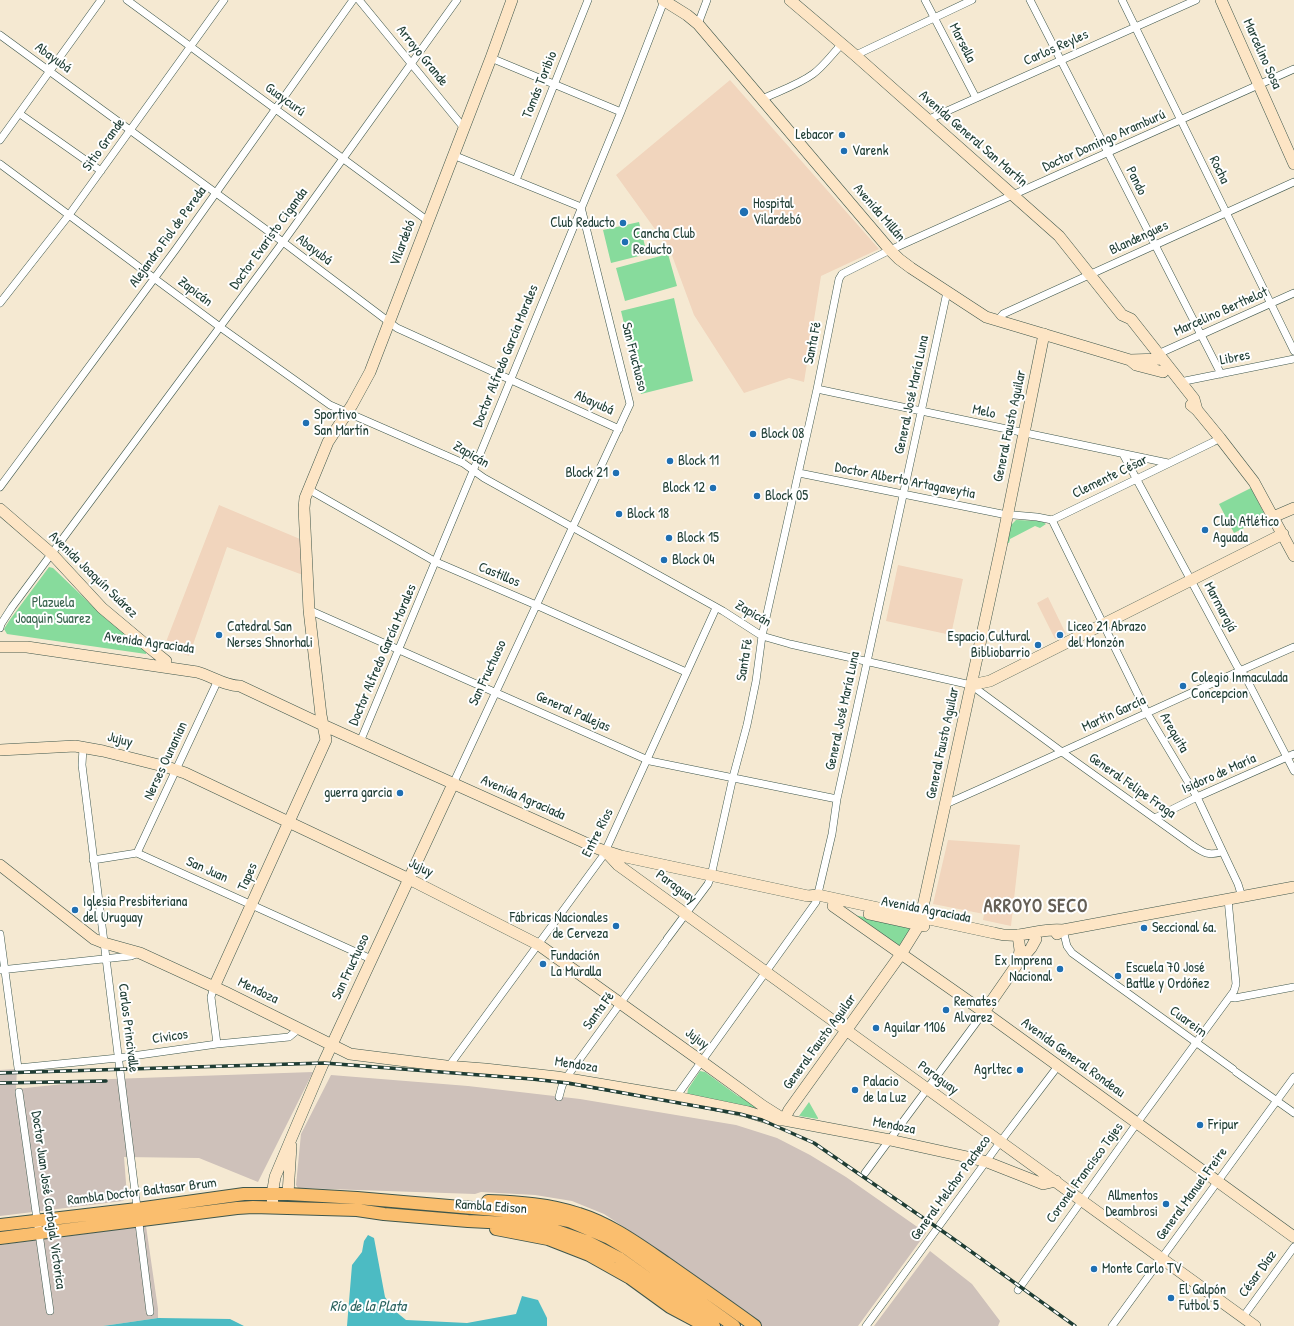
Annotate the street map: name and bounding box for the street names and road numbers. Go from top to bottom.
street label: Marcelino Sosa [1239,16,1285,92]
street label: Marsella [945,21,979,65]
street label: Arroyo Grande [393,22,451,90]
street label: Carlos Reyles [1021,26,1091,70]
street label: Abayubá [32,39,74,77]
street label: Tomás Toribio [519,49,561,121]
street label: Guaycurú [262,80,308,120]
street label: Avenida General San Martín [915,87,1031,191]
street label: Doctor Domingo Aramburú [1040,106,1168,176]
street label: Sitio Grande [79,115,129,175]
street label: Rocha [1205,153,1233,187]
street label: Pando [1122,164,1150,198]
street label: Avenida Millán [849,181,909,245]
street label: Alejandro Fiol de Pereda [126,183,210,291]
street label: Doctor Evaristo Ciganda [227,185,311,293]
street label: Blandengues [1107,217,1171,259]
street label: Vilardebó [387,218,419,268]
street label: Abayubá [293,231,335,269]
street label: Zapicán [174,274,216,310]
street label: Doctor Alfredo García Morales [470,282,542,430]
street label: Marcelino Berthelot [1172,284,1270,340]
street label: Santa Fé [801,320,825,366]
street label: San Fructuoso [617,321,651,393]
street label: General José María Luna [891,334,933,456]
street label: Libres [1218,347,1252,369]
street label: General Fausto Aguilar [990,369,1030,483]
street label: Abayubá [572,387,616,419]
street label: Melo [971,401,997,423]
street label: Zapicán [450,438,492,472]
street label: Clemente César [1070,452,1150,502]
street label: Doctor Alberto Artagaveytia [833,459,977,503]
street label: Avenida Joaquín Suárez [45,528,141,622]
street label: Castillos [476,559,522,591]
street label: Marmarajá [1200,579,1240,635]
street label: Doctor Alfredo García Morales [346,582,420,728]
street label: Zapicán [732,597,774,631]
street label: Avenida Agraciada [103,628,195,658]
street label: San Fructuoso [466,638,510,708]
street label: Santa Fé [733,638,757,682]
street label: General José María Luna [822,650,864,772]
street label: General Fausto Aguilar [923,686,963,800]
street label: General Pallejas [533,688,613,736]
street label: Martín García [1079,692,1149,736]
street label: Arequita [1156,710,1192,756]
street label: Nerses Ounanian [141,719,191,803]
street label: Jujuy [106,729,134,751]
street label: General Felipe Fraga [1085,750,1179,822]
street label: Isidoro de María [1179,750,1259,798]
street label: Avenida Agraciada [478,772,568,824]
street label: Entre Ríos [579,806,617,860]
street label: San Juan [183,853,231,887]
street label: Jujuy [406,855,436,881]
street label: Tapes [234,860,262,894]
street label: Paraguay [652,867,700,907]
street label: Avenida Agraciada [880,893,972,927]
street label: San Fructuoso [329,932,373,1002]
street label: Mendoza [235,974,281,1008]
street label: Carlos Princivalle [114,983,142,1073]
street label: Santa Fé [580,989,618,1033]
street label: General Fausto Aguilar [780,991,860,1093]
street label: Cuareim [1166,1003,1210,1041]
street label: Avenida General Rondeau [1018,1015,1128,1101]
street label: Jujuy [682,1025,712,1053]
street label: Cívicos [151,1026,189,1048]
street label: Mendoza [554,1053,598,1077]
street label: Paraguay [914,1058,962,1098]
street label: Doctor Juan José Carbajal Victorica [27,1110,69,1290]
street label: Mendoza [871,1114,917,1138]
street label: Coronel Francisco Tajes [1043,1119,1127,1227]
street label: General Melchor Pacheco [907,1132,995,1244]
street label: General Manuel Freire [1153,1144,1231,1244]
street label: Rambla Doctor Baltasar Brum [67,1175,217,1209]
street label: Rambla Edison [455,1196,527,1218]
street label: César Díaz [1235,1247,1281,1301]

